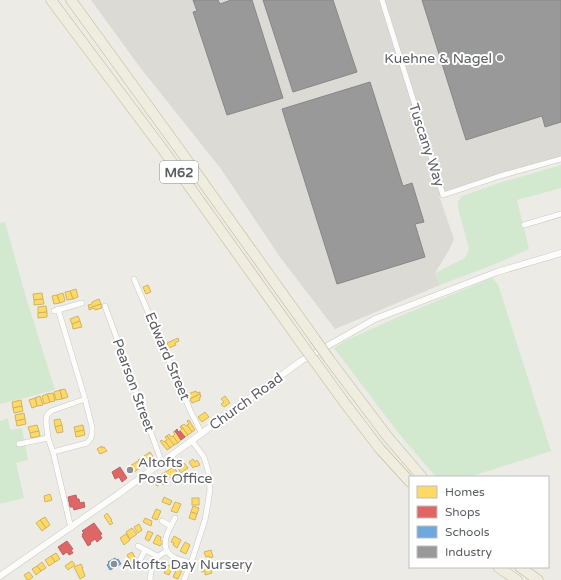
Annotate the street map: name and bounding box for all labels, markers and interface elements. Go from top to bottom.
place label: Kuehne & Nagel [384,50,492,67]
marker: Kuehne & Nagel [495,53,505,63]
street label: Tuscany Way [405,101,448,189]
road number: M62 [160,161,198,183]
street label: Edward Street [141,310,194,403]
street label: Pearson Street [109,336,158,435]
street label: Church Road [206,369,286,434]
place label: Altofts Post Office [138,454,213,487]
marker: Altofts Post Office [125,465,135,475]
legend [409,476,549,568]
text: Homes [445,485,485,499]
text: Shops [445,505,480,519]
text: Schools [445,525,490,539]
text: Industry [445,545,492,559]
place label: Altofts Day Nursery [122,556,253,573]
marker: Altofts Day Nursery [109,559,119,569]

